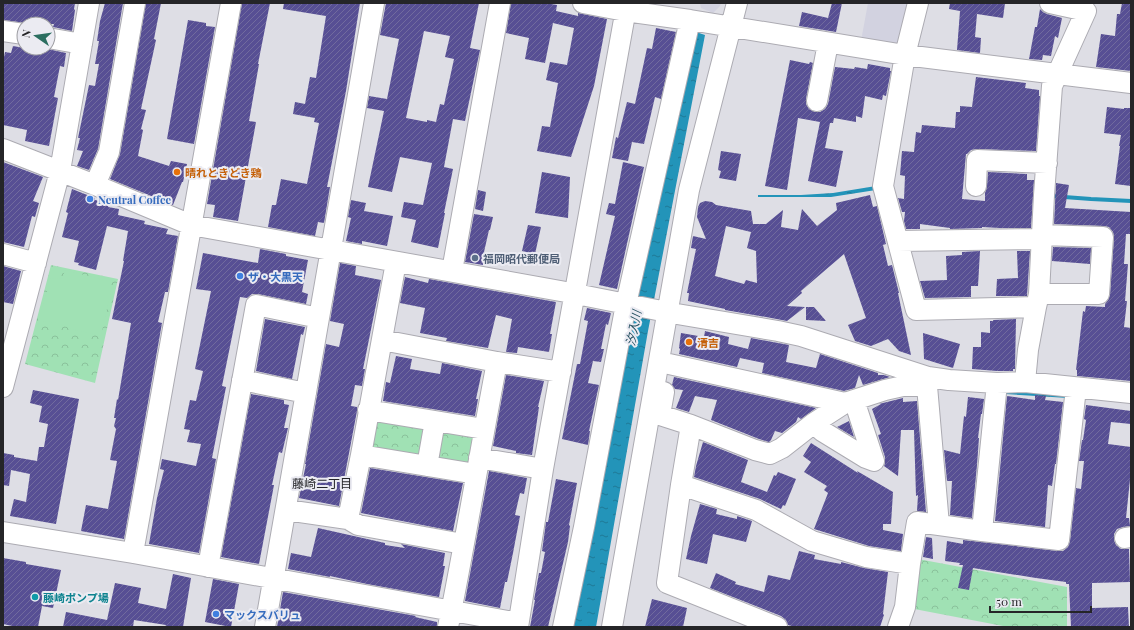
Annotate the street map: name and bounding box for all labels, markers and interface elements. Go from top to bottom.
north arrow [16,16,56,56]
text: N [18,28,34,39]
place label: 晴れときどき鶏 [185,165,262,180]
marker: 晴れときどき鶏 [172,167,182,177]
place label: Neutral Coffee [98,192,171,207]
marker: Neutral Coffee [85,194,95,204]
place label: 福岡昭代郵便局 [483,251,560,266]
marker: 福岡昭代郵便局 [470,253,480,263]
place label: ザ・大黒天 [248,269,303,284]
marker: ザ・大黒天 [235,271,245,281]
water label: 汐入川 [622,307,645,347]
place label: 清吉 [697,335,719,350]
marker: 清吉 [684,337,694,347]
district label: 藤崎二丁目 [292,475,352,491]
scale bar [990,588,1091,614]
place label: 藤崎ポンプ場 [43,590,109,605]
marker: 藤崎ポンプ場 [30,592,40,602]
text: 50 m [996,593,1022,609]
place label: マックスバリュ [224,607,301,622]
marker: マックスバリュ [211,609,221,619]

